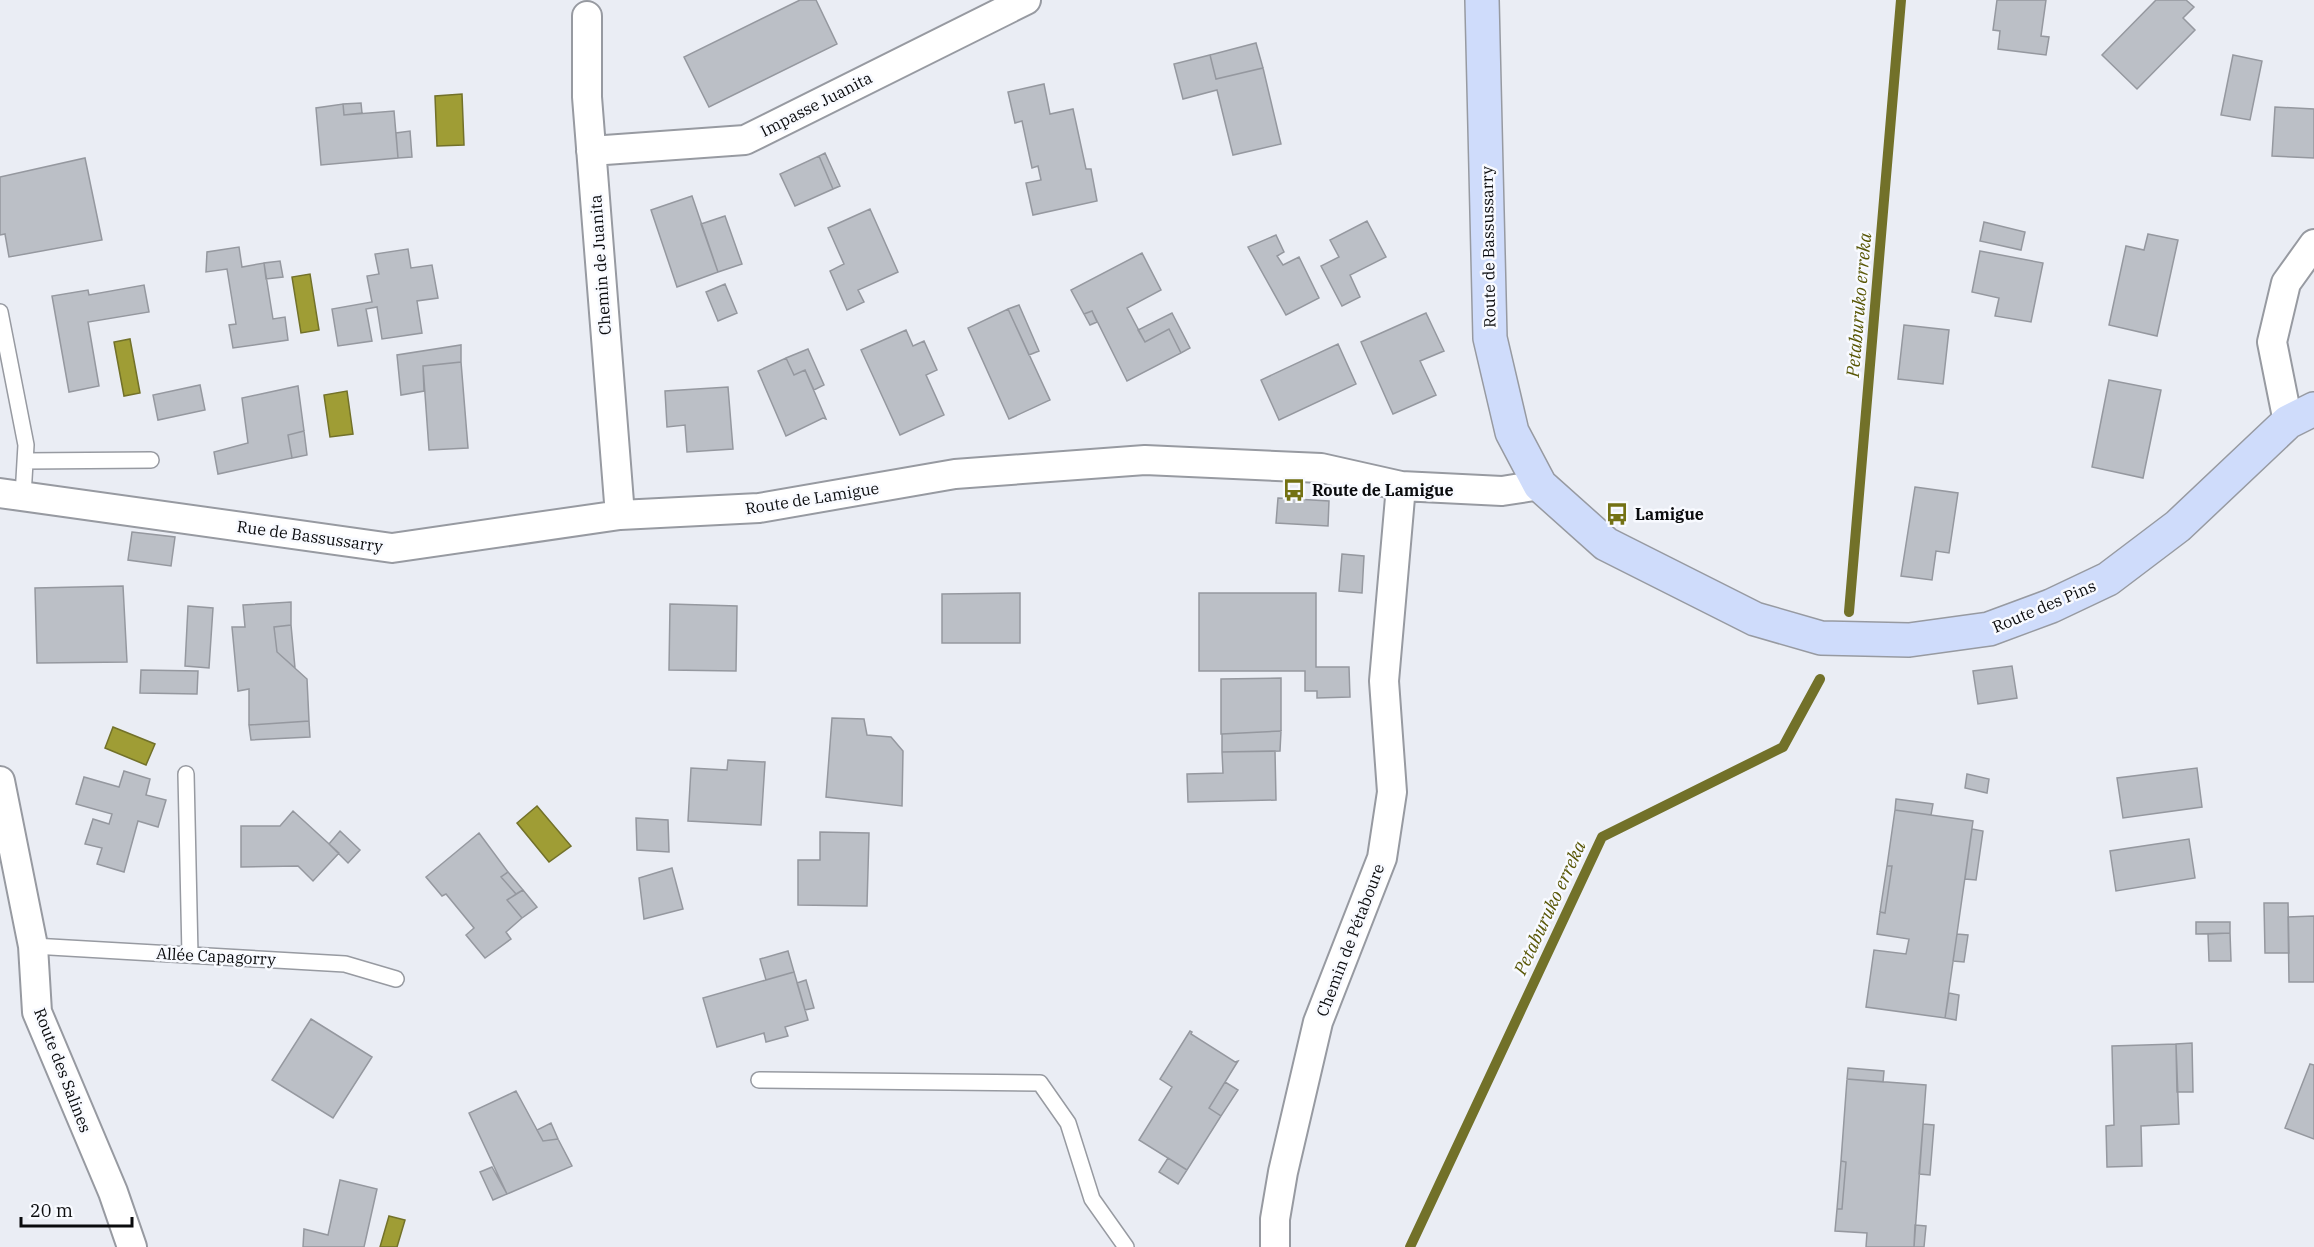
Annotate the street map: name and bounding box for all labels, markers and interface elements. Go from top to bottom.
street label: Impasse Juanita [757,67,875,141]
street label: Route de Bassussarry [1477,166,1499,328]
street label: Chemin de Juanita [585,194,615,336]
water label: Petaburuko erreka [1841,231,1876,379]
bus stop icon: Route de Lamigue [1281,477,1307,503]
street label: Route de Lamigue [744,478,880,518]
place label: Route de Lamigue [1312,480,1453,500]
bus stop icon: Lamigue [1604,501,1630,527]
place label: Lamigue [1635,504,1704,524]
street label: Rue de Bassussarry [236,516,385,556]
street label: Route des Pins [1989,575,2099,637]
water label: Petaburuko erreka [1508,837,1591,979]
street label: Chemin de Pétaboure [1312,861,1388,1019]
street label: Allée Capagorry [156,943,277,969]
street label: Route des Salines [30,1005,96,1135]
scale bar [21,1190,132,1228]
text: 20 m [30,1199,73,1222]

